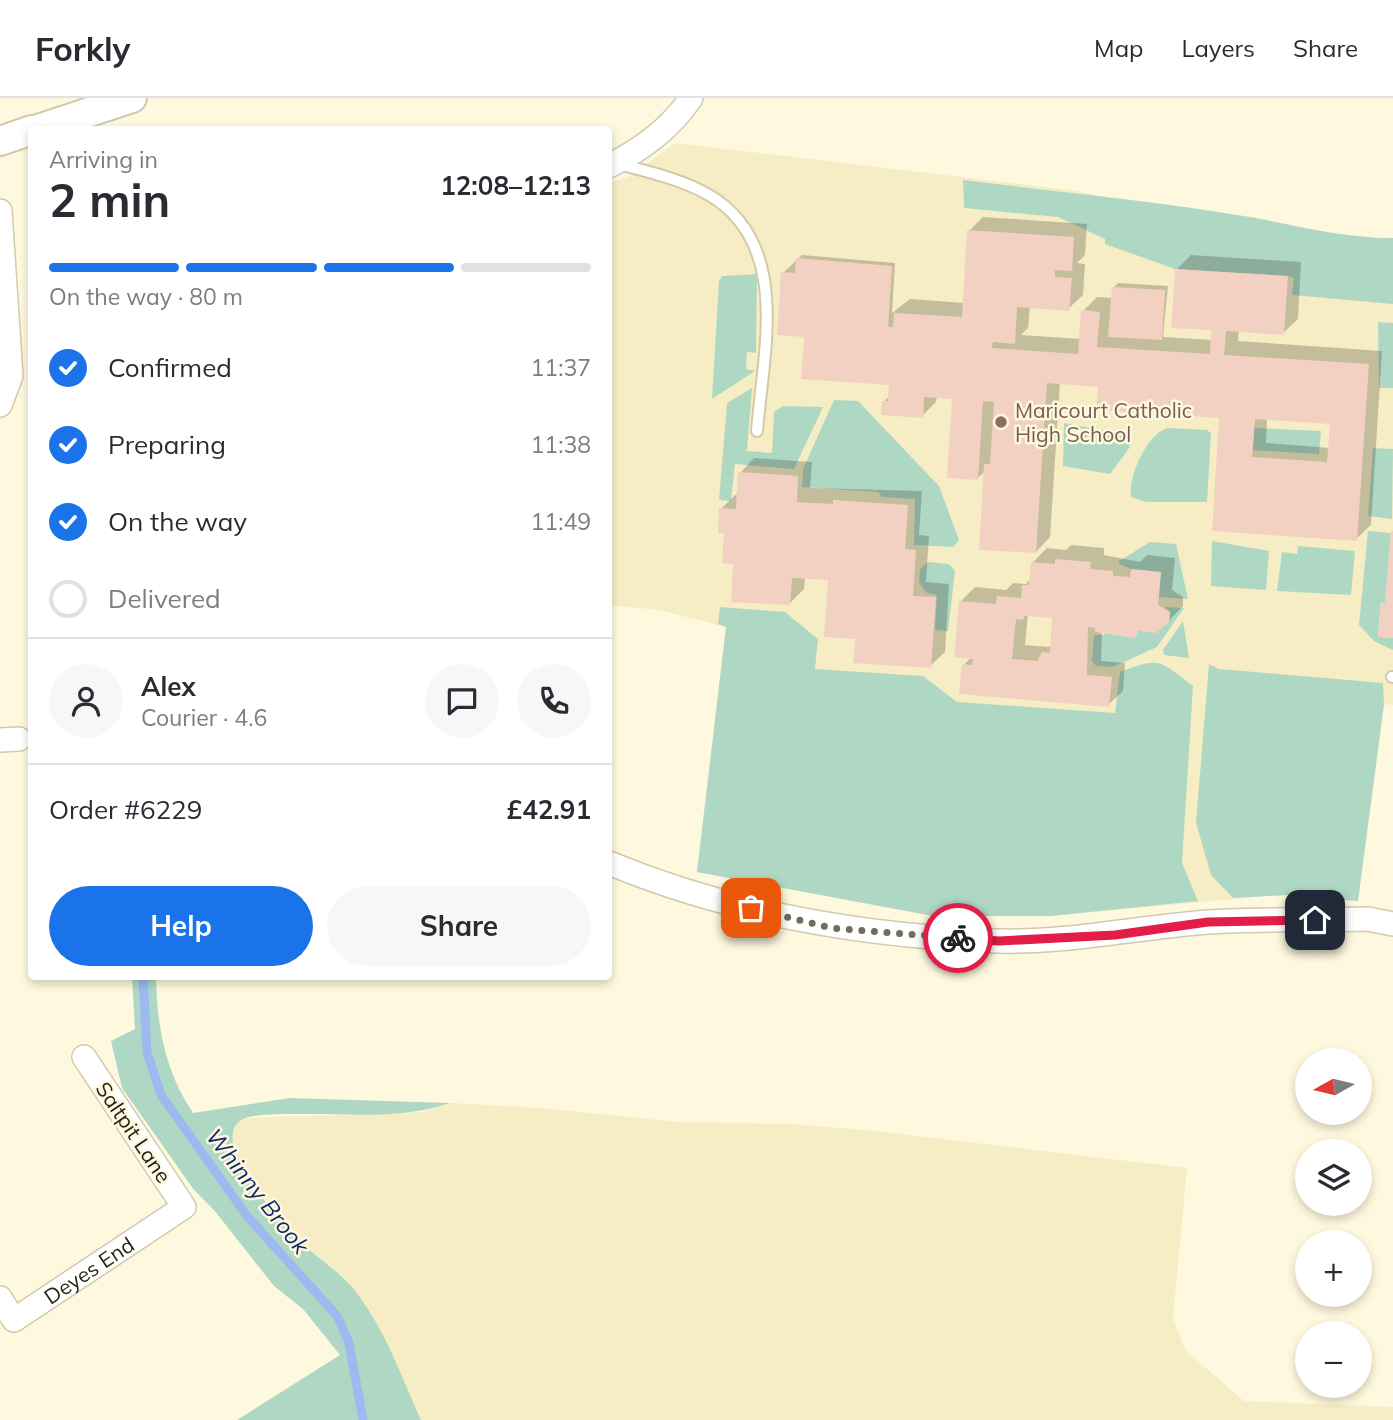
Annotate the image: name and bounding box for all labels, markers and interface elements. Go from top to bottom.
text: Forkly [35,28,131,69]
text: Map [1094,33,1143,63]
text: Layers [1181,33,1255,63]
text: Share [1293,33,1358,63]
text: Arriving in [49,145,158,174]
text: 12:08–12:13 [440,169,591,202]
text: 2 min [49,171,170,229]
text: On the way · 80 m [49,282,243,311]
icon: check [49,349,87,387]
text: Confirmed [108,351,232,384]
text: 11:37 [531,353,591,382]
place label: Maricourt Catholic High School [1015,397,1192,447]
marker: Maricourt Catholic High School [993,414,1009,430]
icon: check [49,426,87,464]
text: Preparing [108,428,226,461]
text: 11:38 [531,430,591,459]
icon: check [49,503,87,541]
text: On the way [108,505,247,538]
text: 11:49 [531,507,591,536]
text: Delivered [108,582,221,615]
button: person [49,664,123,738]
button: chat [425,664,499,738]
button: phone [517,664,591,738]
text: Alex [141,670,196,703]
text: Courier · 4.6 [141,703,267,732]
text: Order #6229 [49,793,202,826]
text: £42.91 [507,793,591,826]
pin [721,878,781,938]
button: Help [49,886,313,966]
button: Share [327,886,591,966]
icon: bag [732,889,770,927]
pin [1285,890,1345,950]
icon: home [1296,901,1334,939]
courier [923,903,993,973]
icon: bike [939,919,977,957]
north arrow [1295,1048,1372,1125]
map controls [1295,1048,1372,1398]
street label: Saltpit Lane [91,1077,177,1187]
water label: Whinny Brook [200,1122,317,1261]
button: layers [1295,1139,1372,1216]
button: + [1295,1230,1372,1307]
street label: Deyes End [39,1231,139,1309]
button: − [1295,1321,1372,1398]

